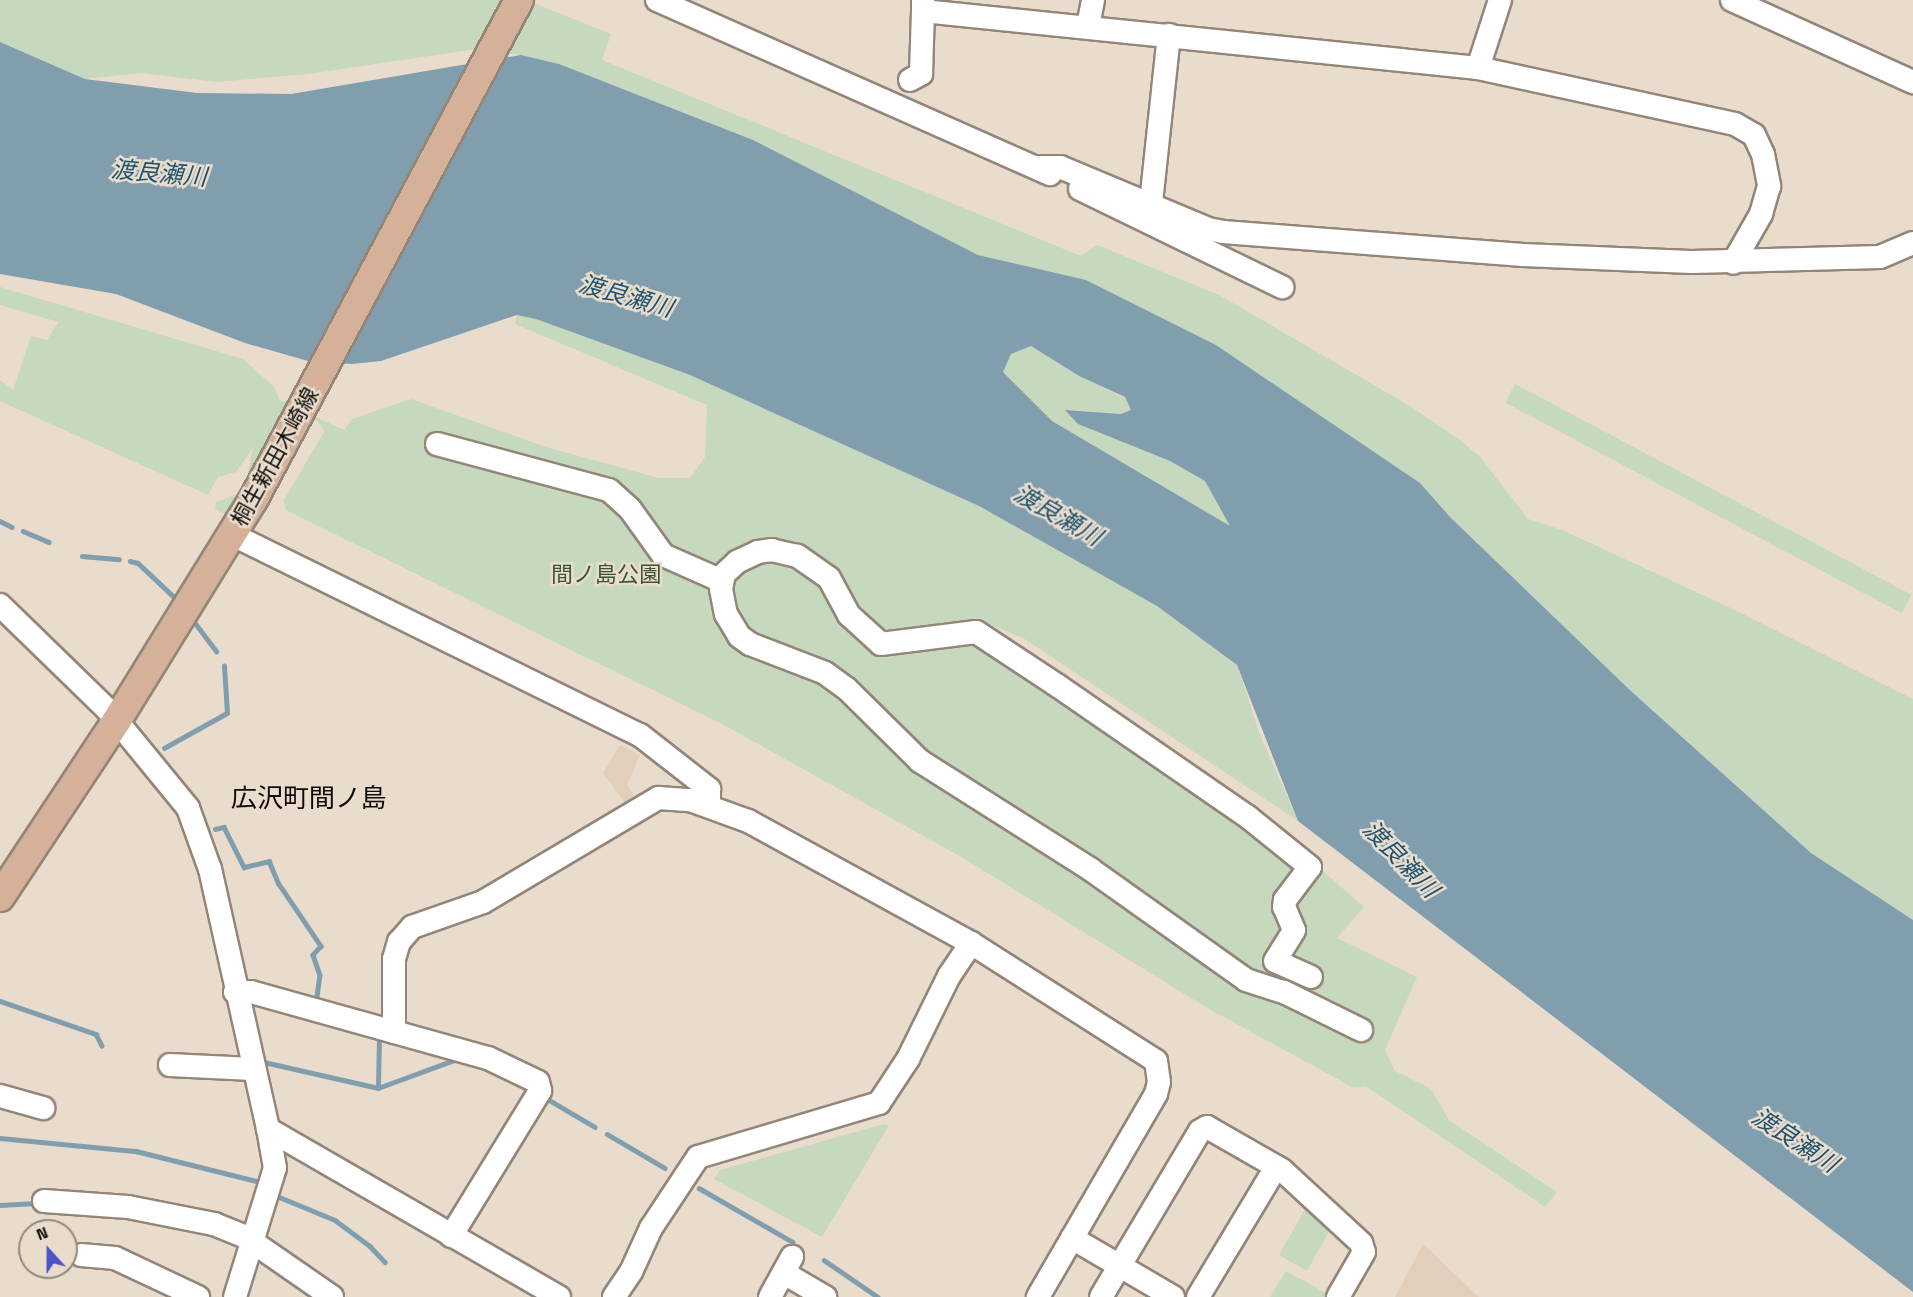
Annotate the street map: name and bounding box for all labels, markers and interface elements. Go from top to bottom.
water label: 渡良瀬川 [110,154,208,192]
water label: 渡良瀬川 [576,269,676,323]
street label: 桐生新田木崎線 [226,383,324,531]
water label: 渡良瀬川 [1009,479,1107,551]
park label: 間ノ島公園 [551,562,661,588]
district label: 広沢町間ノ島 [231,783,387,815]
water label: 渡良瀬川 [1357,814,1445,904]
water label: 渡良瀬川 [1747,1102,1843,1178]
north arrow [18,1219,78,1279]
text: N [33,1222,51,1245]

